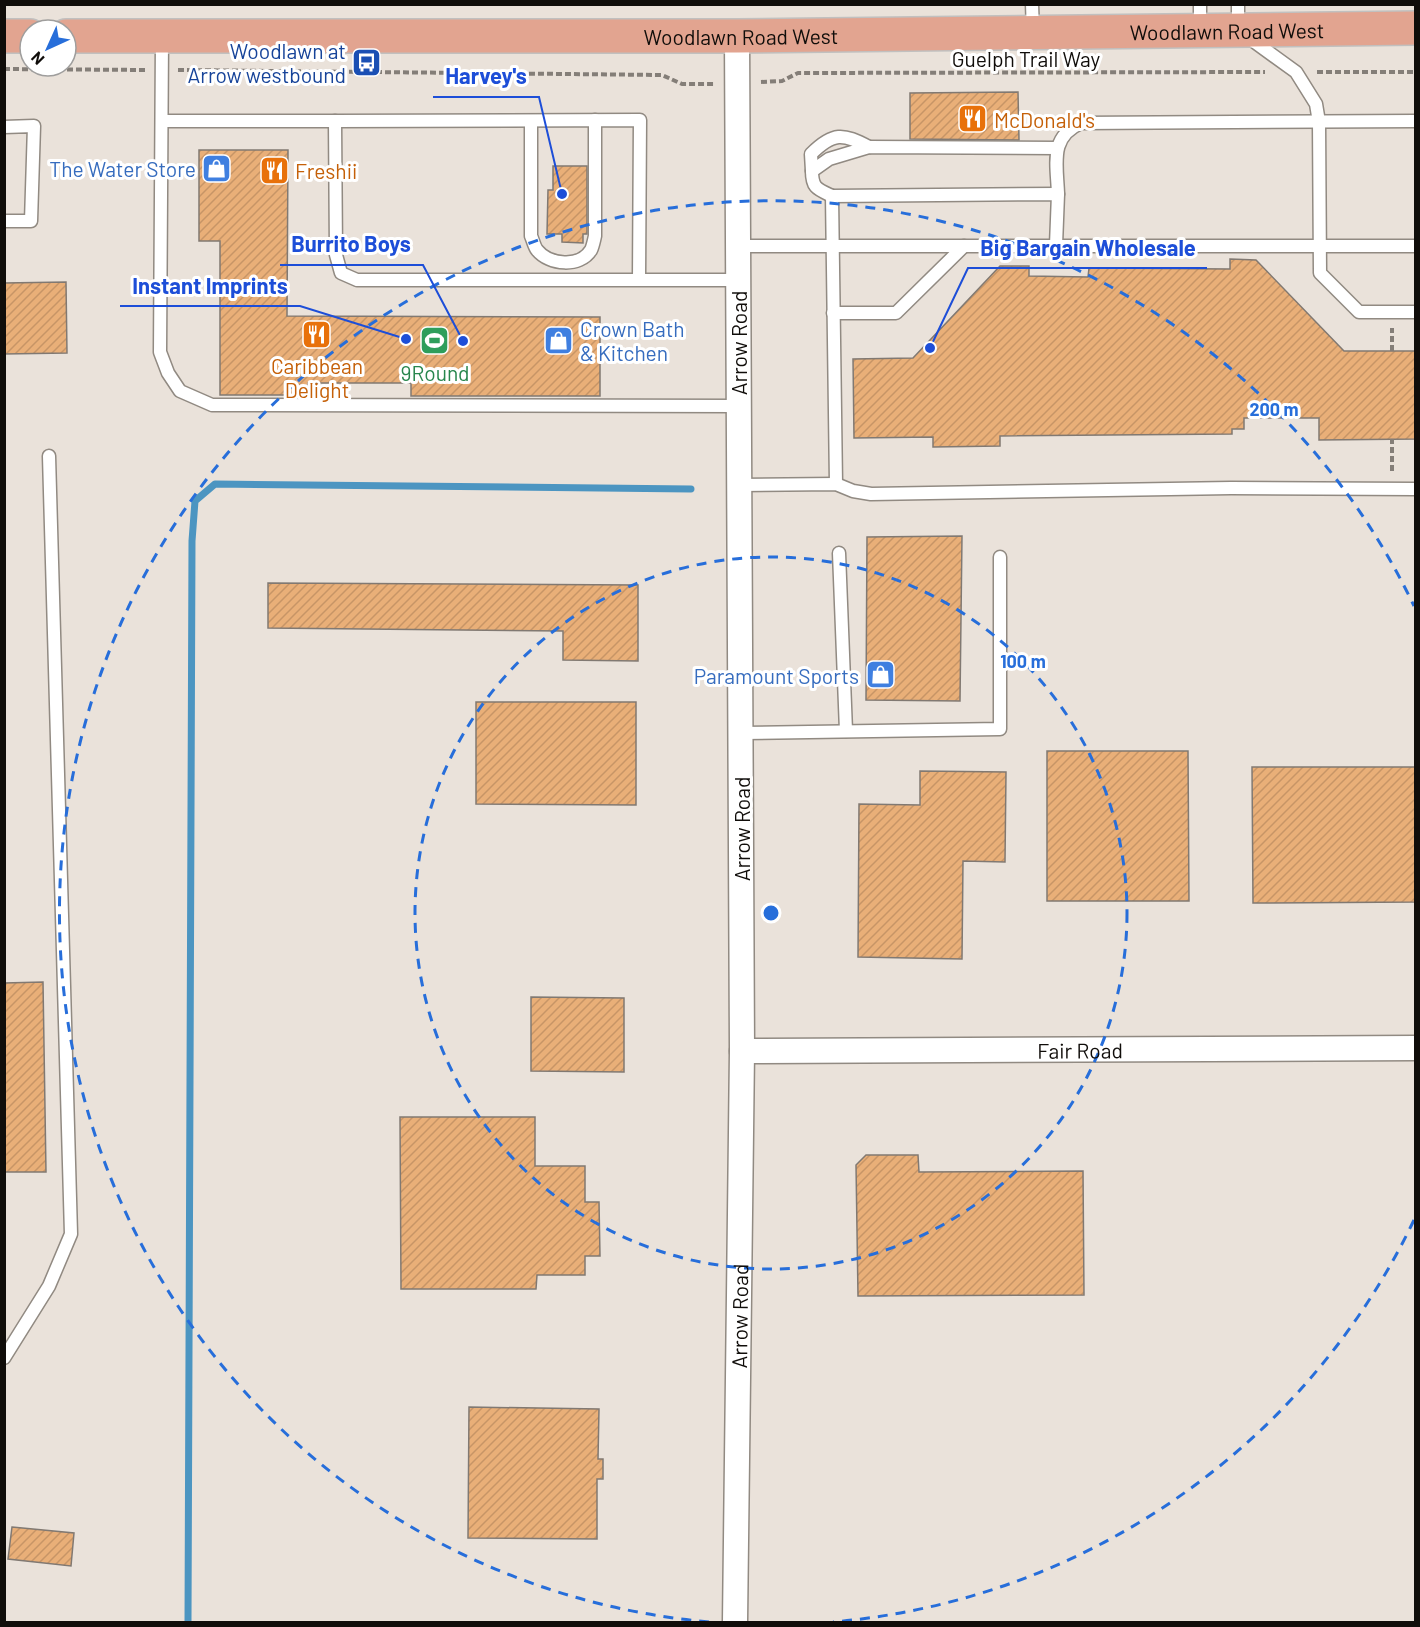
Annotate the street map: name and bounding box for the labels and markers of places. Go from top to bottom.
place label: Woodlawn at Arrow westbound [188,38,346,87]
bus stop icon: Woodlawn at Arrow westbound [351,46,383,78]
callout: Harvey's [433,57,539,97]
restaurant icon: McDonald's [957,103,989,135]
place label: McDonald's [994,107,1095,132]
shop icon: The Water Store [201,152,233,184]
restaurant icon: Freshii [258,154,290,186]
place label: The Water Store [49,156,196,181]
place label: Freshii [295,158,357,183]
callout: Burrito Boys [280,225,423,265]
callout: Big Bargain Wholesale [968,228,1207,268]
callout: Instant Imprints [120,266,300,306]
place label: Crown Bath & Kitchen [580,316,685,365]
restaurant icon: Caribbean Delight [301,318,333,350]
shop icon: Crown Bath & Kitchen [543,324,575,356]
sports icon: 9Round [419,325,451,357]
place label: Caribbean Delight [271,353,363,402]
place label: 9Round [400,360,470,385]
shop icon: Paramount Sports [864,659,896,691]
place label: Paramount Sports [694,663,859,688]
centre of rings [761,903,781,923]

